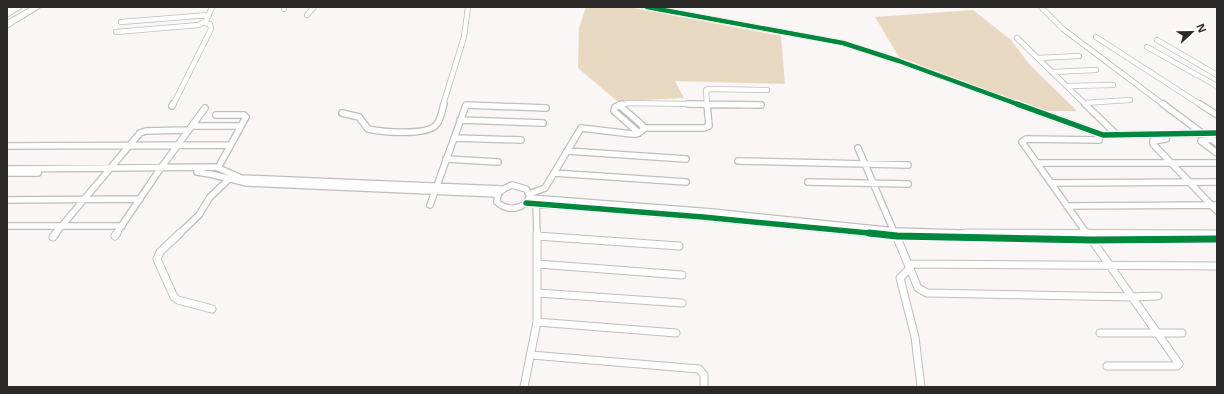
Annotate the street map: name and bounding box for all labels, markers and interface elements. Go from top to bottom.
north arrow [1172,12,1212,52]
text: N [1193,21,1210,35]

